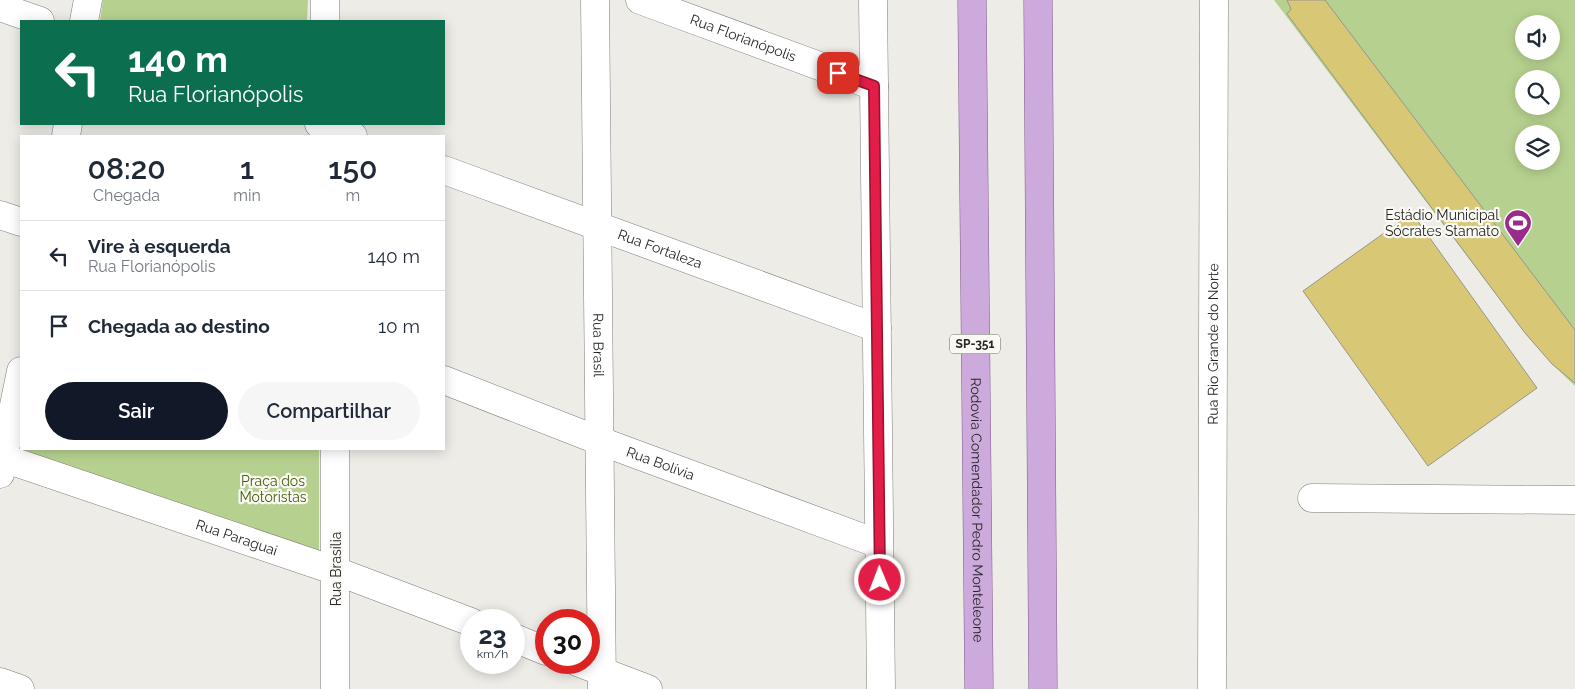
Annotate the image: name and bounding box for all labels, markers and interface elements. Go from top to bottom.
street label: Rua Florianópolis [688,11,799,65]
map controls [1515,15,1560,170]
button: sound [1515,15,1560,60]
text: 140 m [128,39,228,80]
icon: left [45,40,110,105]
pin [817,52,859,94]
icon: arrive [824,59,852,87]
button: search [1515,70,1560,115]
text: Rua Florianópolis [128,81,303,107]
button: layers [1515,125,1560,170]
text: 08:20 [88,151,166,186]
text: 1 [240,151,254,186]
text: 150 [328,151,377,186]
text: Chegada [93,186,160,205]
text: min [233,186,261,205]
text: m [345,186,360,205]
place label: Estádio Municipal Sócrates Stamato [1385,207,1499,239]
sports icon: Estádio Municipal Sócrates Stamato [1503,208,1533,247]
street label: Rua Fortaleza [616,226,704,272]
text: Vire à esquerda [88,235,231,257]
icon: left [45,242,73,270]
text: 140 m [368,245,420,267]
text: Rua Florianópolis [88,257,216,276]
street label: Rua Rio Grande do Norte [1205,263,1221,425]
icon: arrive [45,312,73,340]
street label: Rua Brasil [590,313,607,377]
text: Chegada ao destino [88,315,270,337]
text: 10 m [378,315,420,337]
road number: SP-351 [950,334,1000,354]
street label: Rodovia Comendador Pedro Monteleone [968,377,987,643]
button: Sair [45,382,228,440]
button: Compartilhar [238,382,420,440]
street label: Rua Bolívia [624,443,697,483]
park label: Praça dos Motoristas [239,473,307,505]
street label: Rua Paraguai [194,516,280,559]
street label: Rua Brasília [328,532,344,606]
position arrow [853,553,905,605]
speed limit sign: 30 [535,609,600,674]
text: 23 [478,620,507,650]
text: km/h [477,647,508,661]

